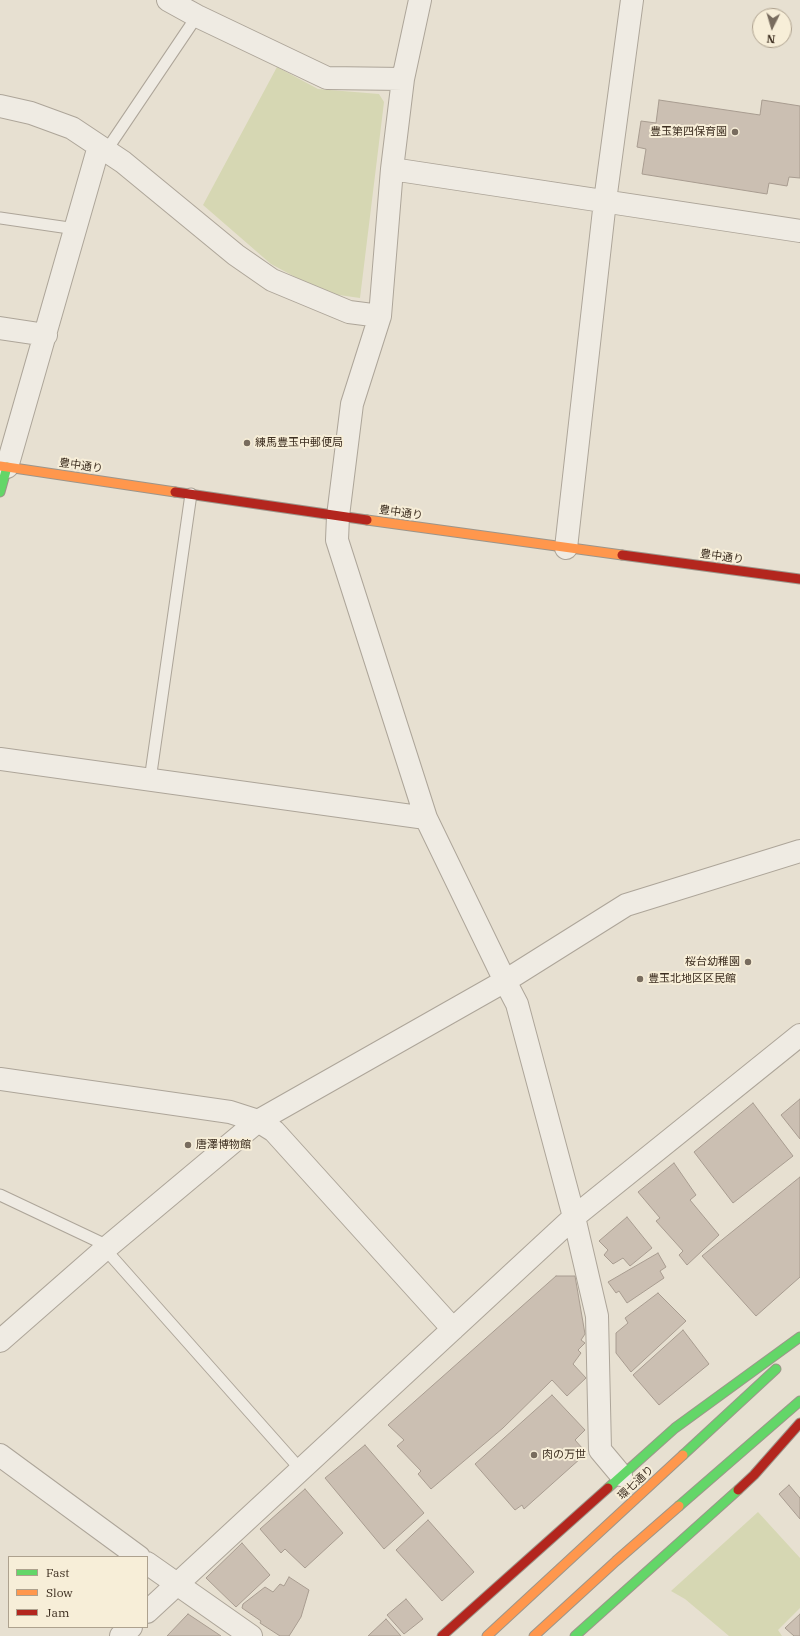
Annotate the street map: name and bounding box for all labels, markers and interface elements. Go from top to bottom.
north arrow [752,8,792,48]
text: N [766,32,776,46]
place label: 豊玉第四保育園 [650,125,727,139]
marker: 豊玉第四保育園 [730,127,740,137]
place label: 練馬豊玉中郵便局 [255,436,343,450]
marker: 練馬豊玉中郵便局 [242,438,252,448]
street label: 豊中通り [58,456,104,476]
street label: 豊中通り [378,503,424,523]
street label: 豊中通り [699,547,745,567]
place label: 桜台幼稚園 [685,955,740,969]
marker: 桜台幼稚園 [743,957,753,967]
place label: 豊玉北地区区民館 [648,972,736,986]
marker: 豊玉北地区区民館 [635,974,645,984]
place label: 唐澤博物館 [196,1138,251,1152]
marker: 唐澤博物館 [183,1140,193,1150]
place label: 肉の万世 [542,1448,586,1462]
marker: 肉の万世 [529,1450,539,1460]
street label: 環七通り [615,1463,657,1503]
legend [8,1556,148,1628]
text: Fast [46,1565,70,1580]
text: Slow [46,1585,73,1600]
text: Jam [46,1605,69,1620]

